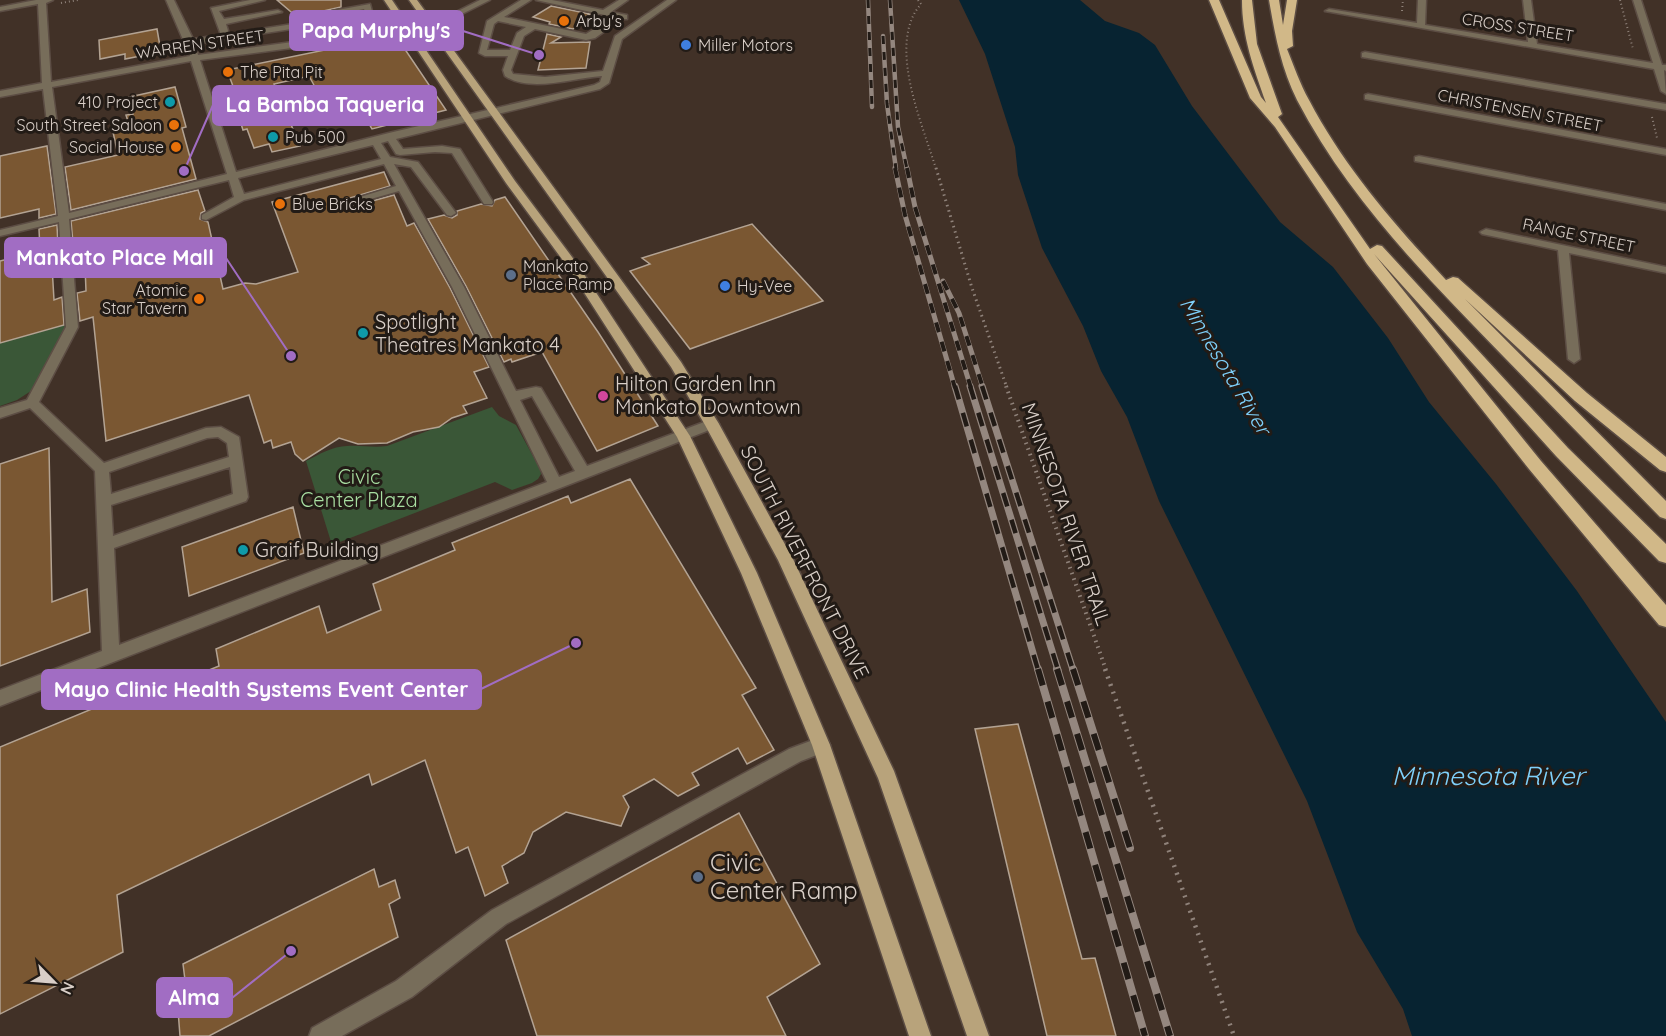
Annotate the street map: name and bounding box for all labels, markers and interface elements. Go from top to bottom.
street label: CROSS STREET [1461,8,1576,46]
callout: Papa Murphy's [290,11,463,50]
place label: Arby's [576,11,622,31]
marker: Arby's [557,14,571,28]
text: Papa Murphy's [302,17,450,43]
street label: WARREN STREET [135,25,266,63]
place label: Miller Motors [698,35,793,55]
marker: Miller Motors [679,38,693,52]
place label: The Pita Pit [240,62,323,82]
marker: The Pita Pit [221,65,235,79]
street label: CHRISTENSEN STREET [1436,84,1604,136]
callout: La Bamba Taqueria [213,86,436,125]
text: La Bamba Taqueria [226,91,424,117]
place label: 410 Project [78,92,158,112]
marker: 410 Project [163,95,177,109]
place label: South Street Saloon [16,115,162,135]
marker: South Street Saloon [167,118,181,132]
place label: Pub 500 [285,127,345,147]
marker: Pub 500 [266,130,280,144]
place label: Social House [69,137,164,157]
marker: Social House [169,140,183,154]
place label: Blue Bricks [292,194,373,214]
marker: Blue Bricks [273,197,287,211]
street label: RANGE STREET [1521,213,1637,257]
callout: Mankato Place Mall [5,238,226,277]
text: Mankato Place Mall [16,244,214,270]
place label: Mankato Place Ramp [523,256,612,294]
marker: Mankato Place Ramp [504,268,518,282]
place label: Hy-Vee [737,276,792,296]
marker: Hy-Vee [718,279,732,293]
place label: Atomic Star Tavern [102,280,187,318]
marker: Atomic Star Tavern [192,292,206,306]
water label: Minnesota River [1175,292,1279,441]
place label: Spotlight Theatres Mankato 4 [375,309,560,357]
marker: Spotlight Theatres Mankato 4 [356,326,370,340]
place label: Hilton Garden Inn Mankato Downtown [615,371,801,419]
marker: Hilton Garden Inn Mankato Downtown [596,389,610,403]
street label: MINNESOTA RIVER TRAIL [1017,399,1116,629]
street label: SOUTH RIVERFRONT DRIVE [736,441,875,683]
park label: Civic Center Plaza [300,464,418,512]
place label: Graif Building [255,537,379,562]
marker: Graif Building [236,543,250,557]
callout: Mayo Clinic Health Systems Event Center [42,670,481,709]
text: Mayo Clinic Health Systems Event Center [54,676,468,702]
water label: Minnesota River [1392,759,1587,792]
place label: Civic Center Ramp [710,847,858,905]
marker: Civic Center Ramp [691,870,705,884]
north arrow [24,952,84,1012]
callout: Alma [157,978,232,1017]
text: N [56,979,79,998]
text: Alma [168,984,220,1010]

